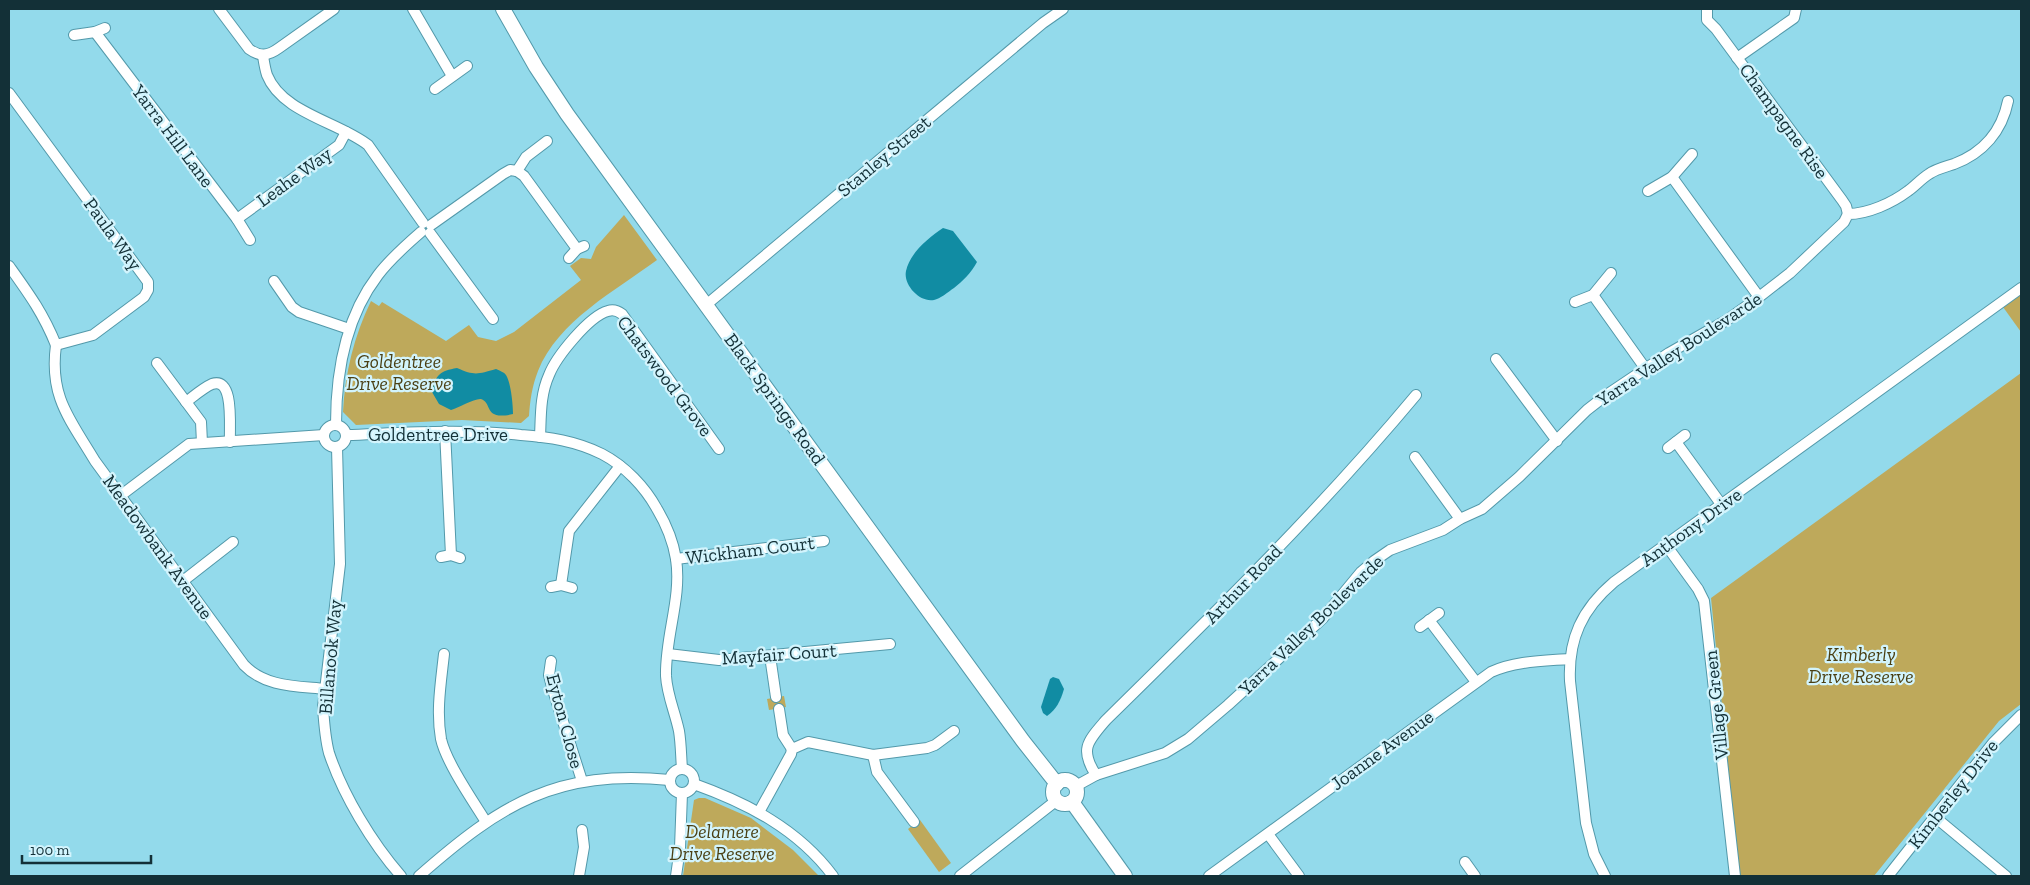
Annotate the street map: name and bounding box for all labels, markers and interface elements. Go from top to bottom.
street label: Champagne Rise [1734,59,1834,183]
street label: Yarra Hill Lane [126,79,219,192]
street label: Stanley Street [833,110,935,202]
street label: Leahe Way [252,142,336,212]
street label: Paula Way [79,193,147,275]
street label: Yarra Valley Boulevarde [1591,287,1766,412]
street label: Chatswood Grove [612,311,718,441]
street label: Black Springs Road [719,329,831,470]
park label: Goldentree Drive Reserve [346,350,452,395]
street label: Goldentree Drive [368,423,508,446]
street label: Meadowbank Avenue [98,470,218,624]
street label: Anthony Drive [1636,483,1746,571]
street label: Wickham Court [684,531,816,569]
street label: Arthur Road [1199,539,1287,628]
street label: Yarra Valley Boulevarde [1233,550,1388,701]
street label: Billanook Way [314,598,347,716]
street label: Mayfair Court [721,639,837,669]
park label: Kimberly Drive Reserve [1808,643,1914,688]
street label: Village Green [1699,649,1733,762]
street label: Eyton Close [541,671,589,771]
street label: Joanne Avenue [1326,705,1438,795]
street label: Kimberley Drive [1903,735,2003,853]
park label: Delamere Drive Reserve [669,820,775,865]
scale bar [22,832,151,864]
text: 100 m [30,841,69,859]

